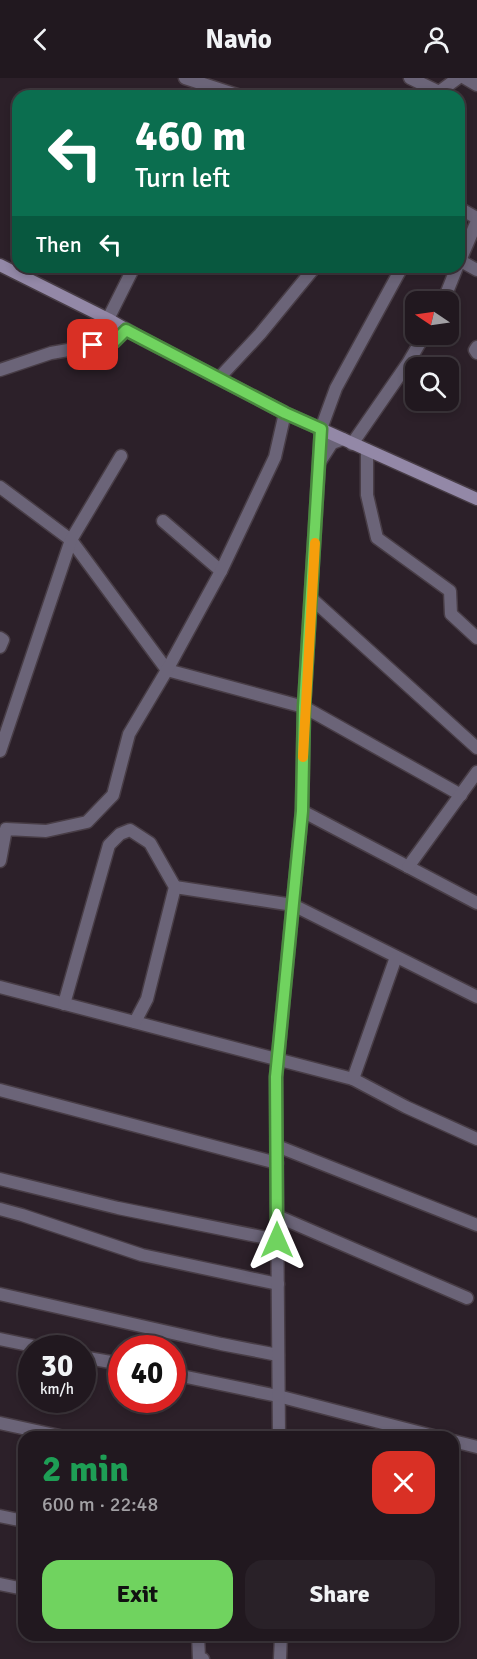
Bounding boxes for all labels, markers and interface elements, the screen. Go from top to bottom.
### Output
icon: back [24,23,57,56]
text: Navio [205,23,272,56]
icon: person [420,23,453,56]
text: 460 m [135,111,246,162]
icon: left [36,114,114,192]
text: Turn left [135,162,230,195]
icon: left [94,228,127,261]
text: Then [36,231,82,258]
north arrow [405,291,459,345]
map controls [405,291,459,411]
pin [67,319,118,370]
icon: arrive [76,328,109,361]
button: search [405,357,459,411]
position arrow [245,1208,309,1272]
speed limit sign: 40 [108,1335,186,1413]
text: 30 [41,1348,73,1385]
text: km/h [40,1380,74,1398]
text: 2 min [42,1447,129,1492]
button: close [372,1451,435,1514]
text: 600 m · 22:48 [42,1492,158,1517]
button: Exit [42,1560,233,1629]
button: Share [245,1560,435,1629]

